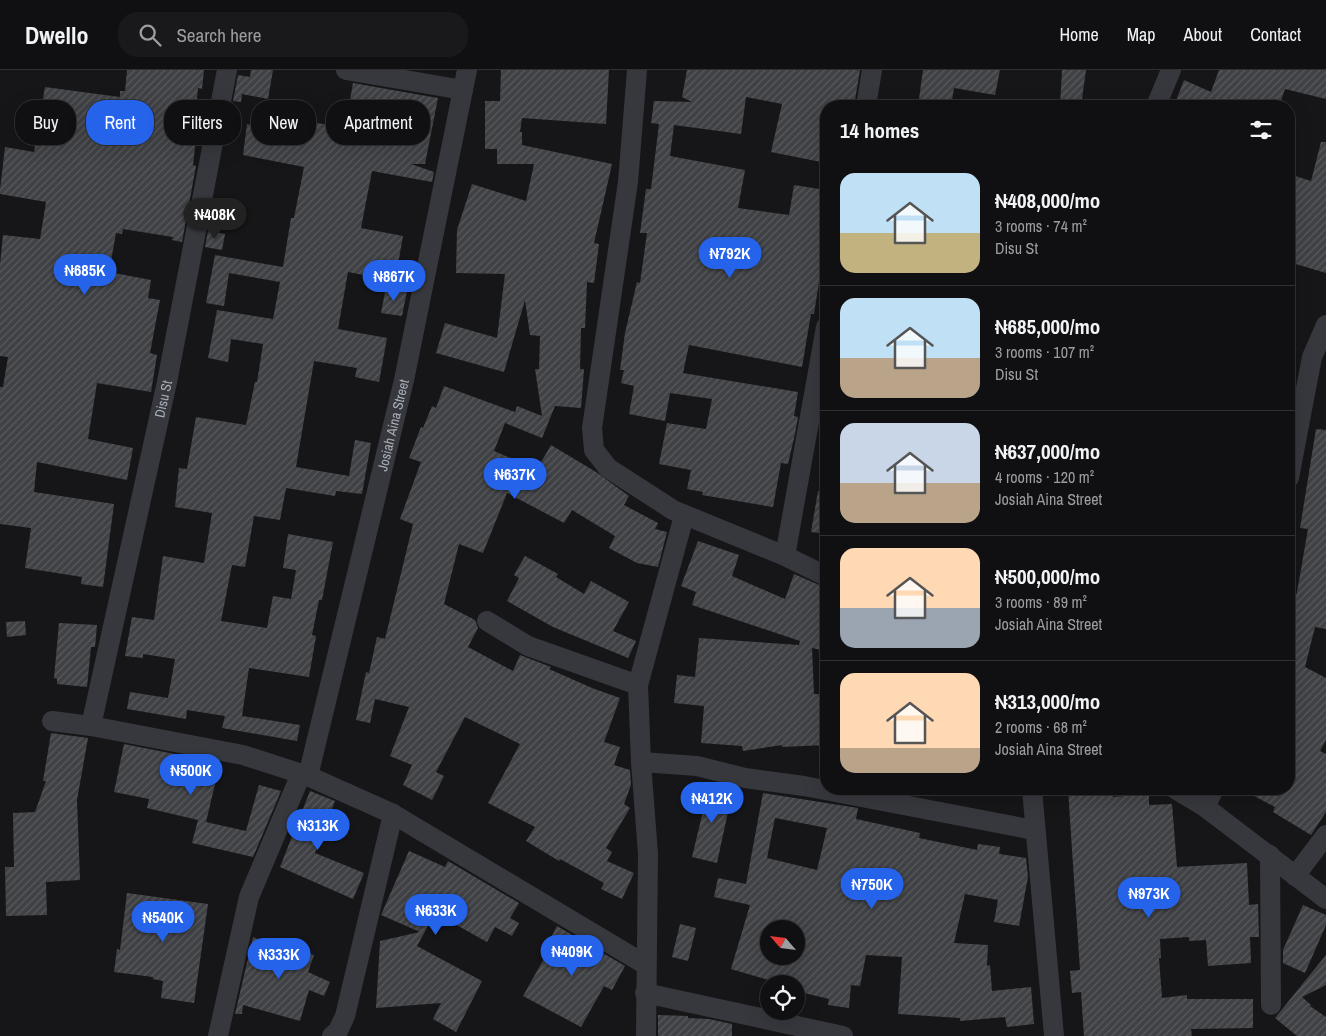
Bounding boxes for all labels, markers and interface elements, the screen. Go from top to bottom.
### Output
search box [118,12,468,57]
text: Dwello [25,19,88,51]
icon: search [136,21,164,49]
text: Search here [176,22,261,48]
text: Home [1059,22,1099,47]
text: Map [1127,22,1156,47]
text: About [1184,22,1222,47]
text: Contact [1250,22,1301,47]
chip: Buy [15,100,76,145]
chip: Rent [86,100,154,145]
chip: Filters [164,100,241,145]
chip: New [251,100,316,145]
chip: Apartment [326,100,430,145]
text: 14 homes [840,116,919,145]
icon: filters [1247,116,1275,144]
text: ₦408,000/mo [995,186,1100,215]
icon: home [880,193,940,253]
pin: ₦408K [180,198,250,240]
text: ₦408K [195,203,235,225]
text: 3 rooms · 74 m² [995,215,1087,237]
pin: ₦792K [695,236,765,279]
text: Disu St [995,237,1038,259]
text: ₦792K [710,242,750,264]
pin: ₦685K [50,254,120,296]
text: ₦685K [65,259,105,281]
pin: ₦867K [359,260,429,302]
text: ₦867K [374,265,414,287]
text: ₦685,000/mo [995,312,1100,341]
icon: home [880,318,940,378]
text: 3 rooms · 107 m² [995,341,1094,363]
text: Disu St [995,363,1038,385]
street label: Josiah Aina Street [373,377,413,473]
street label: Disu St [150,379,176,419]
text: ₦637,000/mo [995,437,1100,466]
icon: home [880,443,940,503]
pin: ₦637K [480,458,550,500]
text: ₦637K [495,463,535,485]
text: 4 rooms · 120 m² [995,466,1094,488]
text: Josiah Aina Street [995,488,1102,510]
text: ₦500,000/mo [995,562,1100,591]
icon: home [880,568,940,628]
text: 3 rooms · 89 m² [995,591,1087,613]
text: Josiah Aina Street [995,613,1102,635]
text: ₦313,000/mo [995,687,1100,716]
icon: home [880,693,940,753]
text: 2 rooms · 68 m² [995,716,1087,738]
text: Josiah Aina Street [995,738,1102,760]
pin: ₦500K [156,754,226,796]
text: ₦500K [171,759,211,781]
pin: ₦412K [677,782,747,824]
text: ₦412K [692,787,732,809]
pin: ₦313K [283,808,353,851]
text: ₦313K [298,814,338,836]
pin: ₦750K [837,868,907,910]
text: ₦750K [852,873,892,895]
pin: ₦973K [1114,876,1184,919]
text: ₦973K [1129,882,1169,904]
pin: ₦633K [401,894,471,936]
text: ₦633K [416,899,456,921]
pin: ₦540K [128,900,198,943]
text: ₦540K [143,906,183,928]
north arrow [760,920,805,965]
map controls [760,920,805,1020]
pin: ₦409K [537,934,607,977]
pin: ₦333K [244,938,314,980]
text: ₦409K [552,940,592,962]
text: ₦333K [259,943,299,965]
button: locate [760,975,805,1020]

